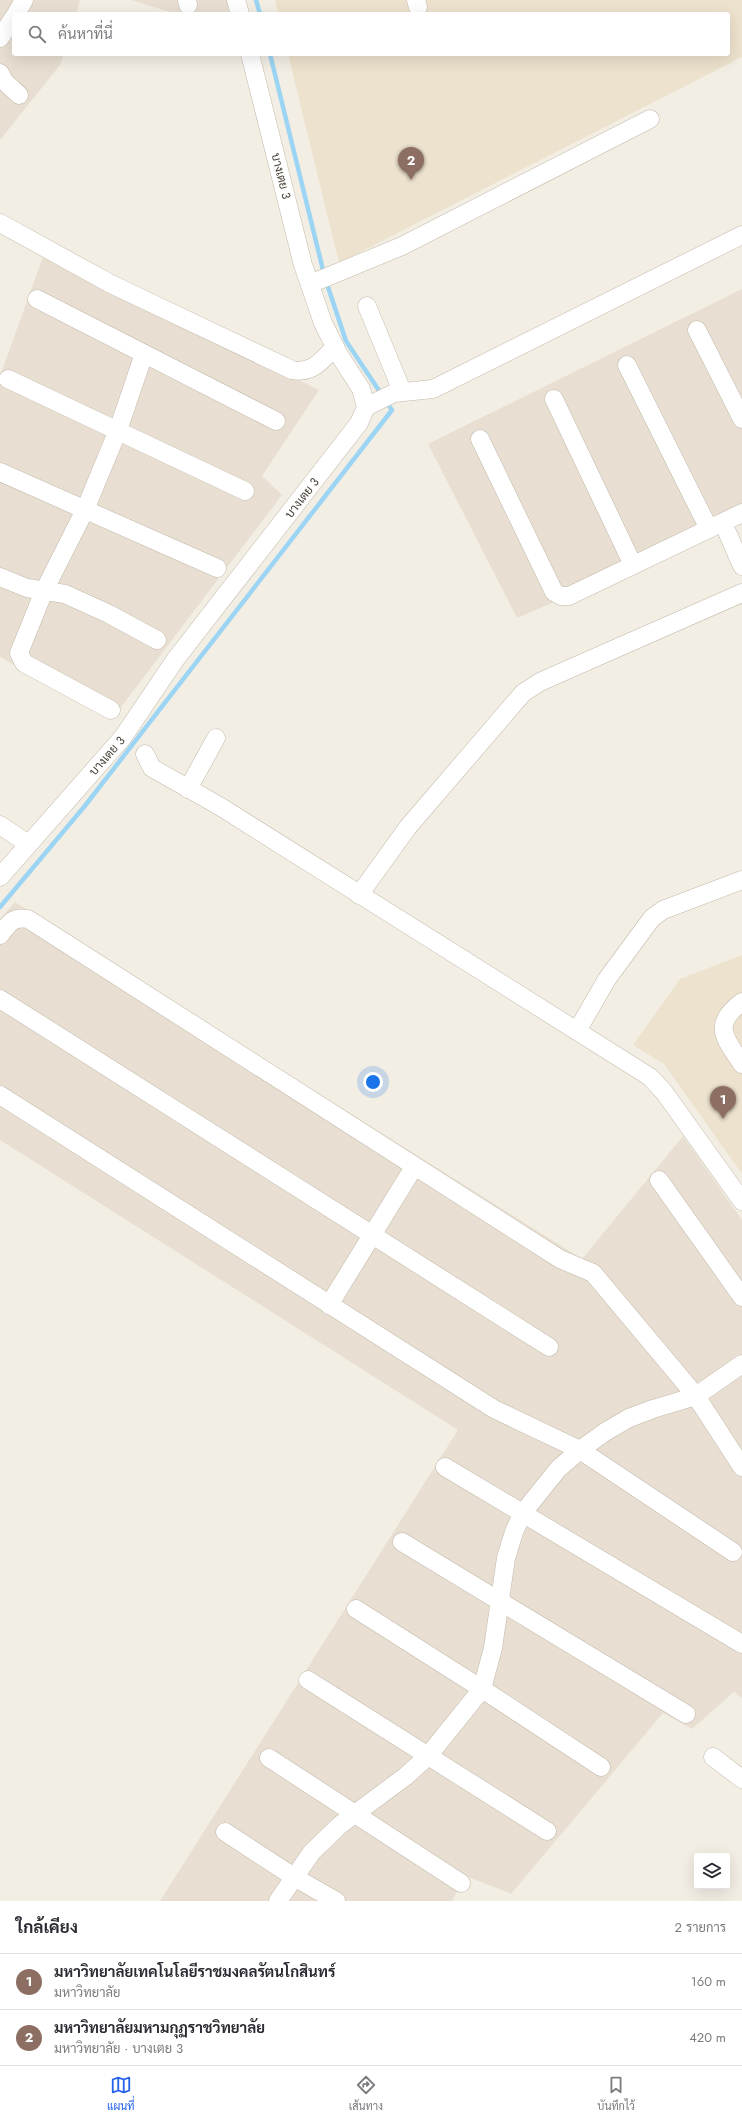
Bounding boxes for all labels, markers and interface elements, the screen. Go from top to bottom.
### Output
search box [12,12,730,56]
icon: search [26,23,48,45]
text: ค้นหาที่นี่ [58,23,113,45]
pin: 2 [398,147,424,180]
street label: บางเตย 3 [267,151,296,201]
street label: บางเตย 3 [280,474,324,522]
street label: บางเตย 3 [85,732,130,780]
your location [363,1072,383,1092]
pin: 1 [710,1086,736,1119]
map controls [694,1853,730,1889]
button: layers [694,1853,730,1889]
text: ใกล้เคียง [16,1915,78,1939]
text: 2 รายการ [675,1918,726,1937]
text: มหาวิทยาลัยเทคโนโลยีราชมงคลรัตนโกสินทร์ [54,1961,336,1983]
text: 1 [26,1972,32,1991]
text: 160 m [691,1972,726,1991]
text: มหาวิทยาลัย [54,1983,120,2002]
text: มหาวิทยาลัยมหามกุฏราชวิทยาลัย [54,2017,265,2039]
text: 2 [25,2028,33,2047]
text: 420 m [689,2028,726,2047]
text: มหาวิทยาลัย · บางเตย 3 [54,2039,183,2058]
tab: แผนที่ [107,2074,135,2114]
tab: เส้นทาง [349,2074,383,2114]
tab: บันทึกไว้ [597,2074,635,2114]

